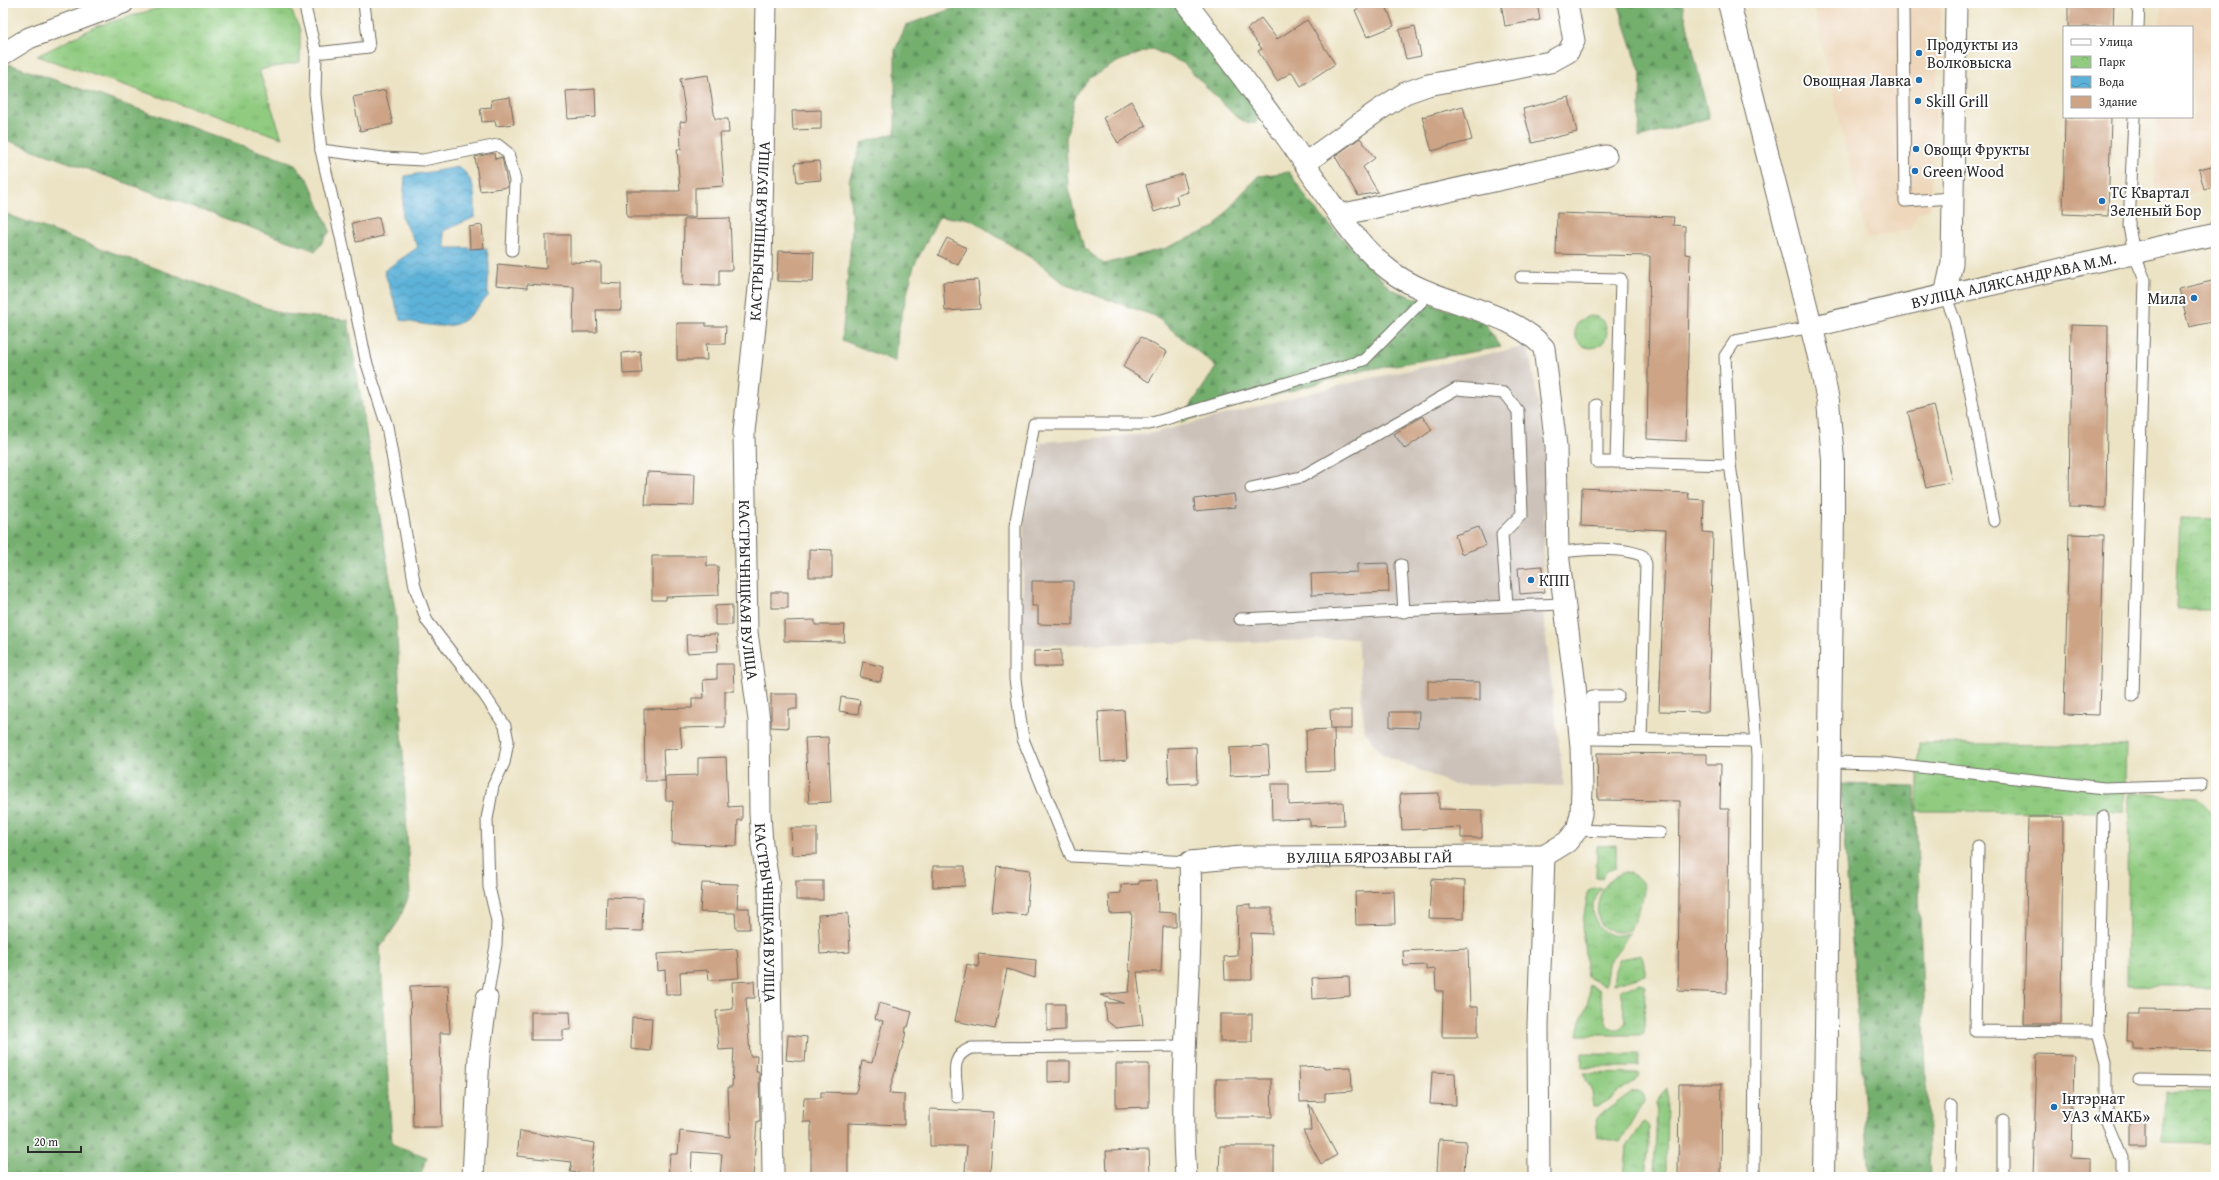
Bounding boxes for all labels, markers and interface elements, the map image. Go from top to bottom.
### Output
legend [2063,26,2193,118]
place label: Продукты из Волковыска [1927,32,2018,74]
text: Улица [2099,33,2133,50]
marker: Продукты из Волковыска [1914,48,1924,58]
text: Парк [2099,53,2126,70]
place label: Овощная Лавка [1803,68,1911,92]
text: Вода [2099,73,2124,90]
marker: Овощная Лавка [1914,75,1924,85]
place label: Skill Grill [1926,89,1989,113]
text: Здание [2099,93,2138,110]
marker: Skill Grill [1913,96,1923,106]
place label: Овощи Фрукты [1924,137,2030,161]
street label: КАСТРЫЧНІЦКАЯ ВУЛІЦА [742,140,776,322]
marker: Овощи Фрукты [1911,144,1921,154]
place label: Green Wood [1923,159,2005,183]
marker: Green Wood [1910,166,1920,176]
place label: ТС Квартал Зеленый Бор [2110,180,2202,222]
marker: ТС Квартал Зеленый Бор [2097,196,2107,206]
street label: ВУЛІЦА АЛЯКСАНДРАВА М.М. [1909,245,2118,314]
place label: Мила [2148,286,2186,310]
marker: Мила [2189,293,2199,303]
street label: КАСТРЫЧНІЦКАЯ ВУЛІЦА [733,500,765,682]
place label: КПП [1539,568,1569,592]
marker: КПП [1526,575,1536,585]
street label: КАСТРЫЧНІЦКАЯ ВУЛІЦА [749,822,783,1003]
street label: ВУЛІЦА БЯРОЗАВЫ ГАЙ [1287,844,1453,869]
place label: Інтэрнат УАЗ «МАКБ» [2062,1086,2150,1128]
marker: Інтэрнат УАЗ «МАКБ» [2049,1102,2059,1112]
scale bar [28,1128,81,1154]
text: 20 m [34,1133,58,1150]

